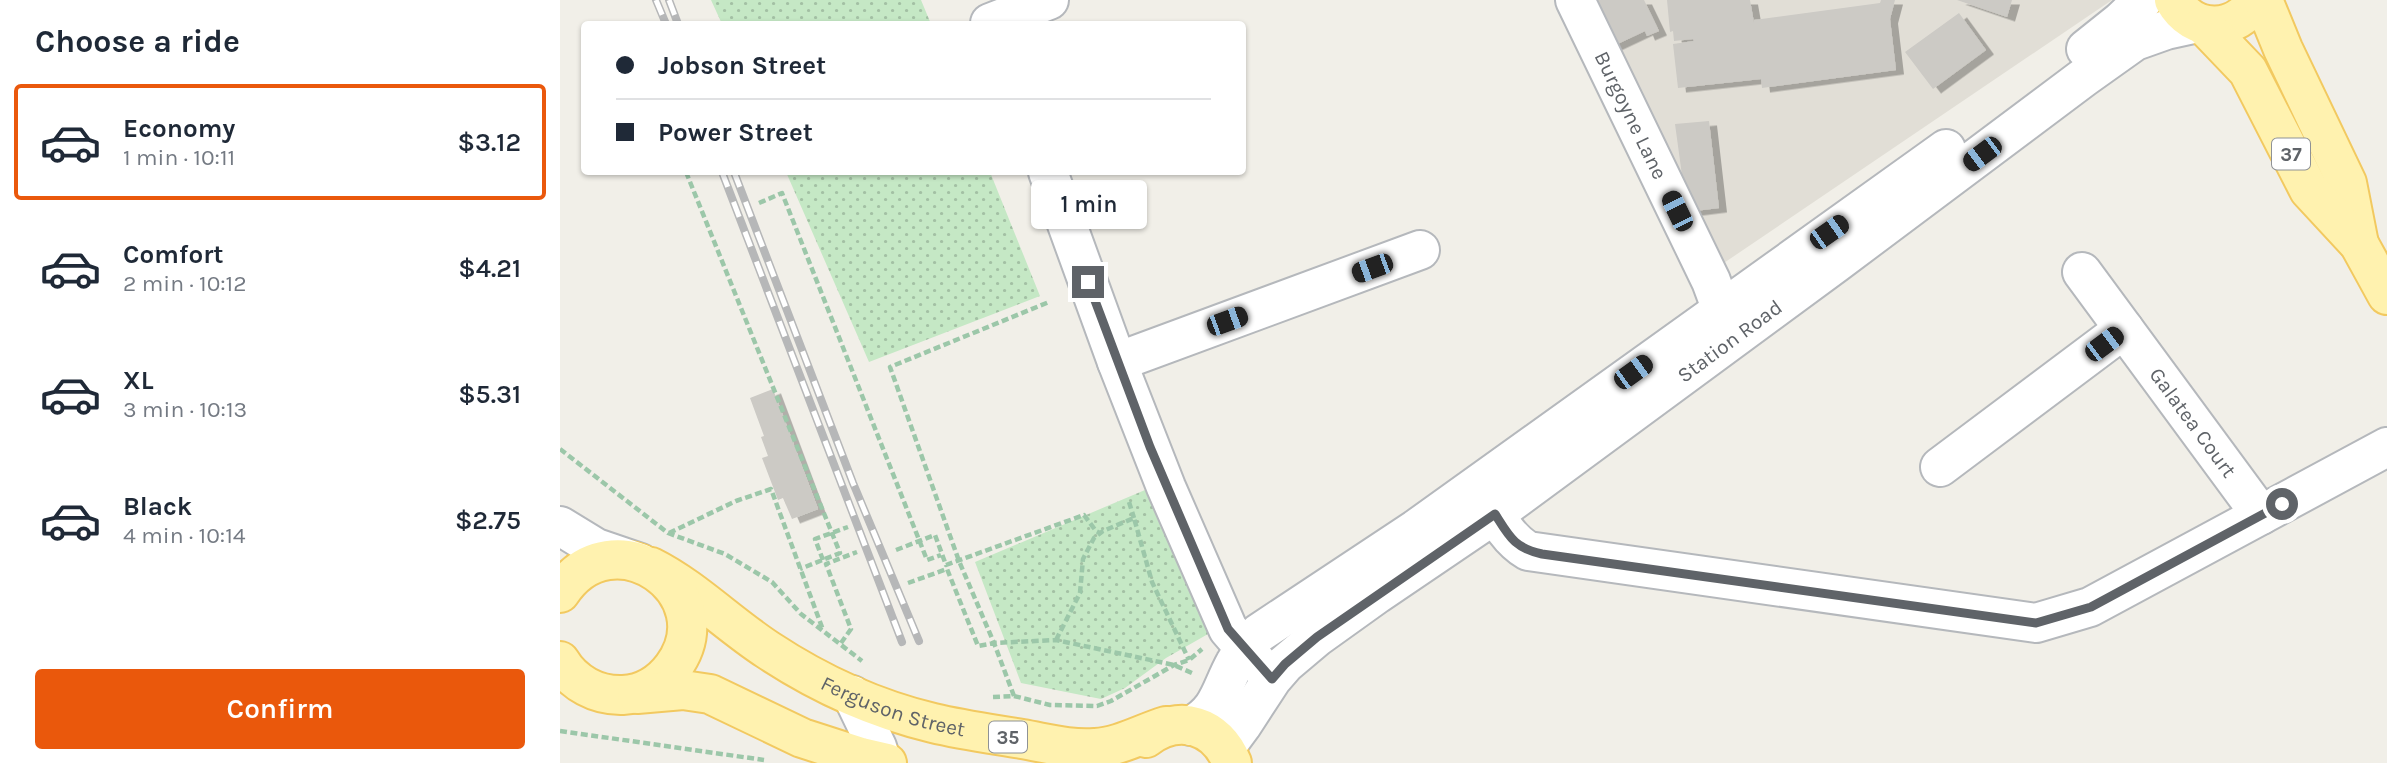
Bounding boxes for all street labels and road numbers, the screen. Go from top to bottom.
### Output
street label: Burgoyne Lane [1590,47,1672,183]
road number: 37 [2272,138,2310,170]
street label: Station Road [1673,295,1787,388]
street label: Galatea Court [2145,363,2241,482]
street label: Ferguson Street [817,671,967,741]
road number: 35 [989,722,1027,752]

